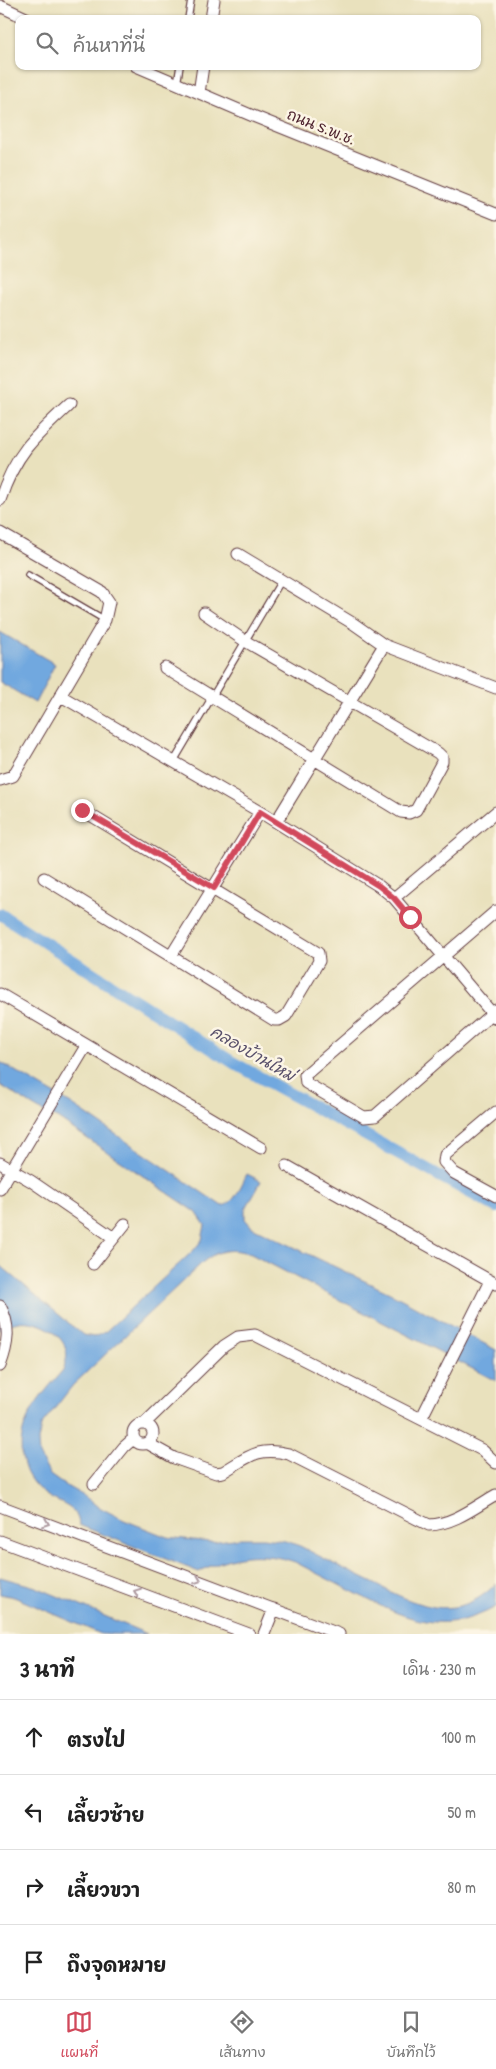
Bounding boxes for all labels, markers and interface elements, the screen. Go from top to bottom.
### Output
search box [15,15,481,70]
icon: search [33,29,61,57]
text: ค้นหาที่นี่ [73,32,145,58]
street label: ถนน ร.พ.ช. [284,103,358,150]
route end [71,799,94,822]
route start [399,906,422,929]
water label: คลองบ้านใหม่ [207,1020,302,1088]
one-way arrow [41,1517,49,1527]
one-way arrow [193,1574,202,1585]
one-way arrow [134,1588,142,1598]
text: 3 นาที [20,1655,75,1684]
text: เดิน · 230 m [402,1658,476,1680]
icon: ahead [20,1723,48,1751]
text: 100 m [441,1726,476,1748]
text: ตรงไป [67,1727,125,1753]
icon: left [20,1798,48,1826]
text: 50 m [448,1801,476,1823]
text: เลี้ยวซ้าย [67,1802,144,1828]
icon: right [20,1873,48,1901]
text: 80 m [447,1876,476,1898]
text: เลี้ยวขวา [67,1877,140,1903]
icon: arrive [20,1948,48,1976]
text: ถึงจุดหมาย [67,1952,166,1978]
tab: แผนที่ [60,2008,98,2062]
tab: เส้นทาง [219,2008,265,2062]
tab: บันทึกไว้ [386,2008,436,2062]

